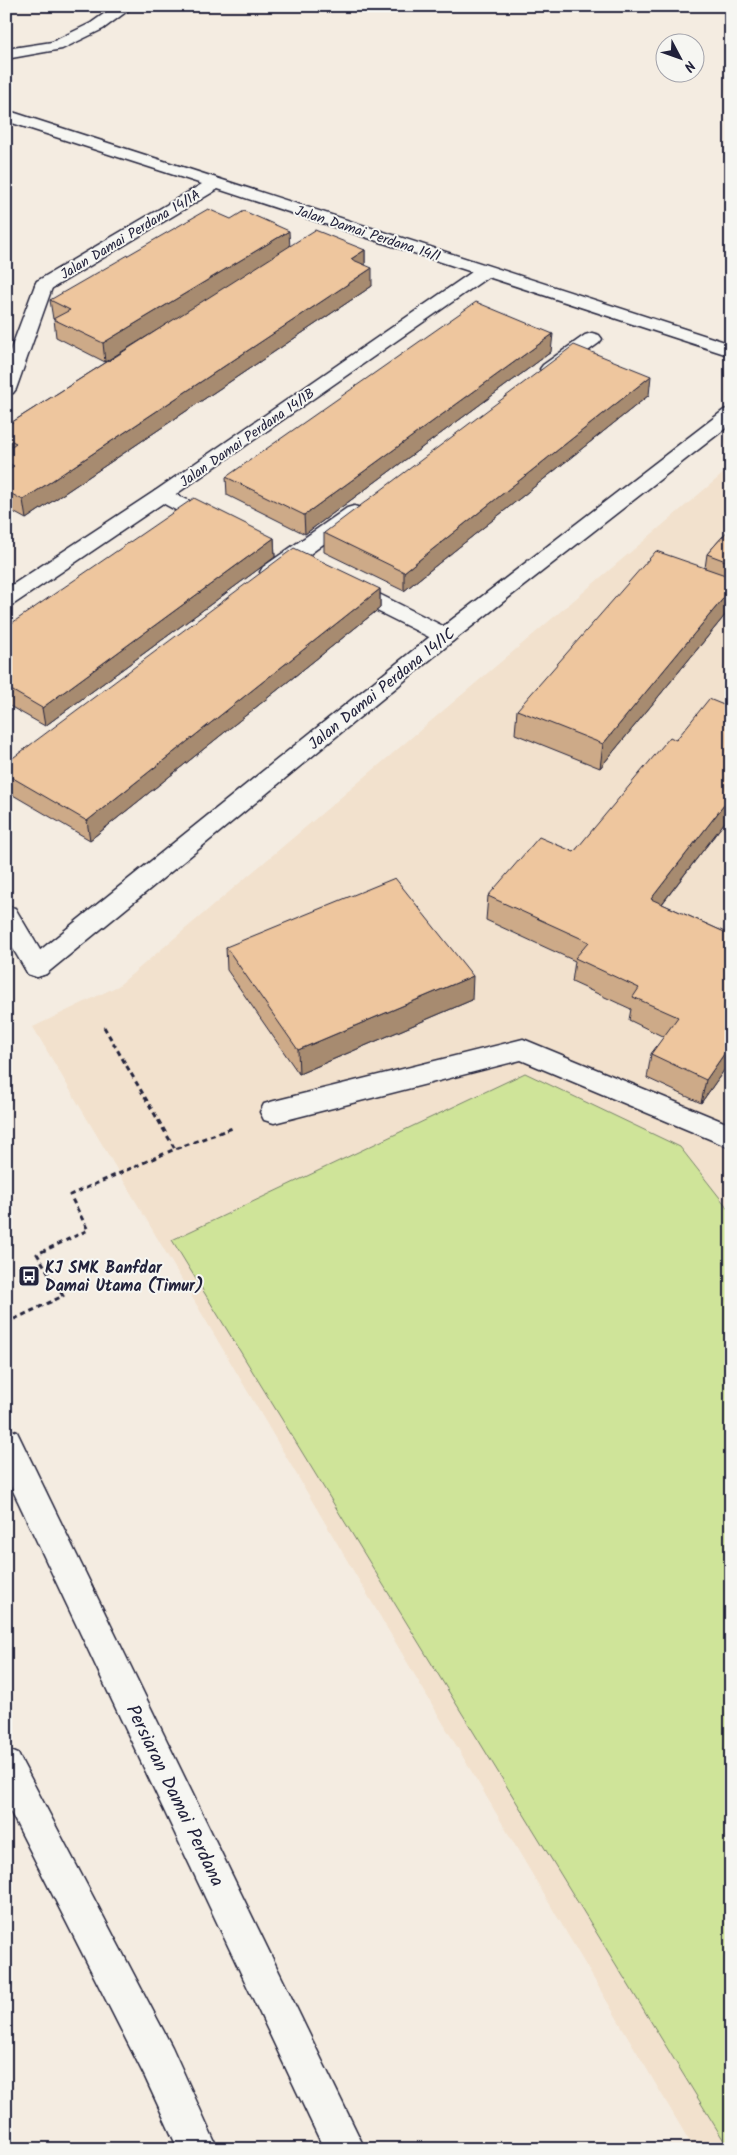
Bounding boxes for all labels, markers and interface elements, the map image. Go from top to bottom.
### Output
north arrow [654,32,704,82]
text: N [678,55,700,77]
street label: Jalan Damai Perdana 14/1A [56,184,205,286]
street label: Jalan Damai Perdana 14/1 [292,200,443,268]
street label: Jalan Damai Perdana 14/1B [176,383,320,493]
street label: Jalan Damai Perdana 14/1C [303,622,461,756]
place label: KJ SMK Banfdar Damai Utama (Timur) [45,1256,203,1299]
bus stop icon: KJ SMK Banfdar Damai Utama (Timur) [17,1264,41,1288]
street label: Persiaran Damai Perdana [117,1700,231,1892]

